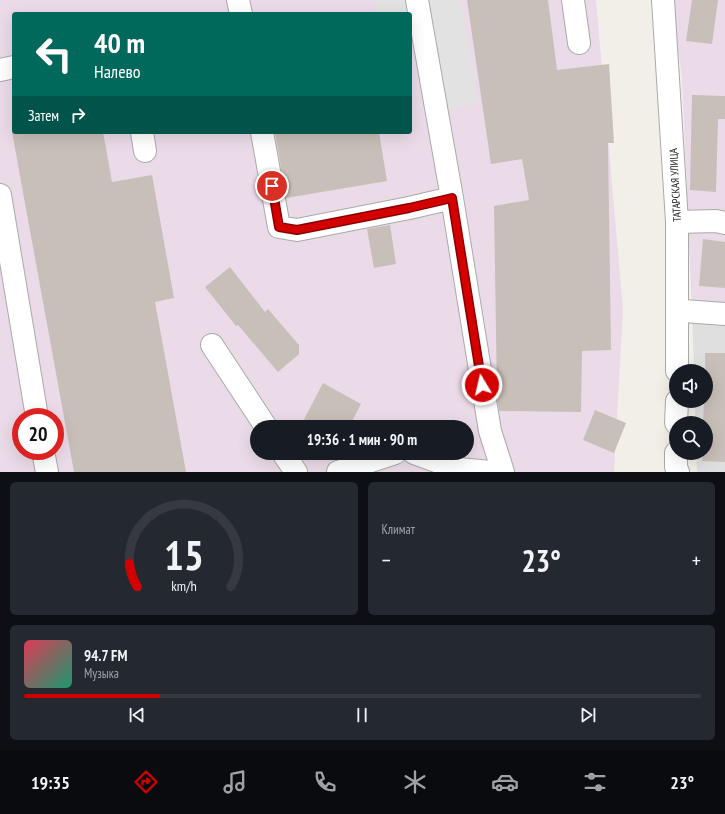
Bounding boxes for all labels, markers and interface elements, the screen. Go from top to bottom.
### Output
text: 40 m [94,24,145,61]
icon: left [28,28,80,80]
text: Налево [94,60,141,83]
icon: right [67,104,89,126]
text: Затем [28,106,59,125]
street label: ТАТАРСКАЯ УЛИЦА [666,147,684,222]
pin [255,169,289,203]
icon: arrive [261,175,283,197]
position arrow [461,364,503,406]
map controls [669,364,713,460]
button: sound [669,364,713,408]
speed limit sign: 20 [12,408,64,460]
button: search [669,416,713,460]
text: 19:36 · 1 мин · 90 m [307,430,417,449]
text: Климат [382,521,415,538]
text: 15 [164,527,204,580]
text: 23° [521,541,561,580]
text: − [382,546,391,574]
text: + [692,546,701,574]
text: km/h [171,575,196,594]
text: 94.7 FM [84,646,127,665]
text: Музыка [84,665,119,682]
icon: previous [126,704,148,726]
icon: pause [351,704,373,726]
icon: next [577,704,599,726]
icon: directions [132,768,160,796]
icon: music [221,768,249,796]
icon: phone [311,768,339,796]
icon: climate [401,768,429,796]
icon: car [491,768,519,796]
icon: filters [581,768,609,796]
text: 19:35 [31,771,70,794]
text: 23° [670,771,694,794]

